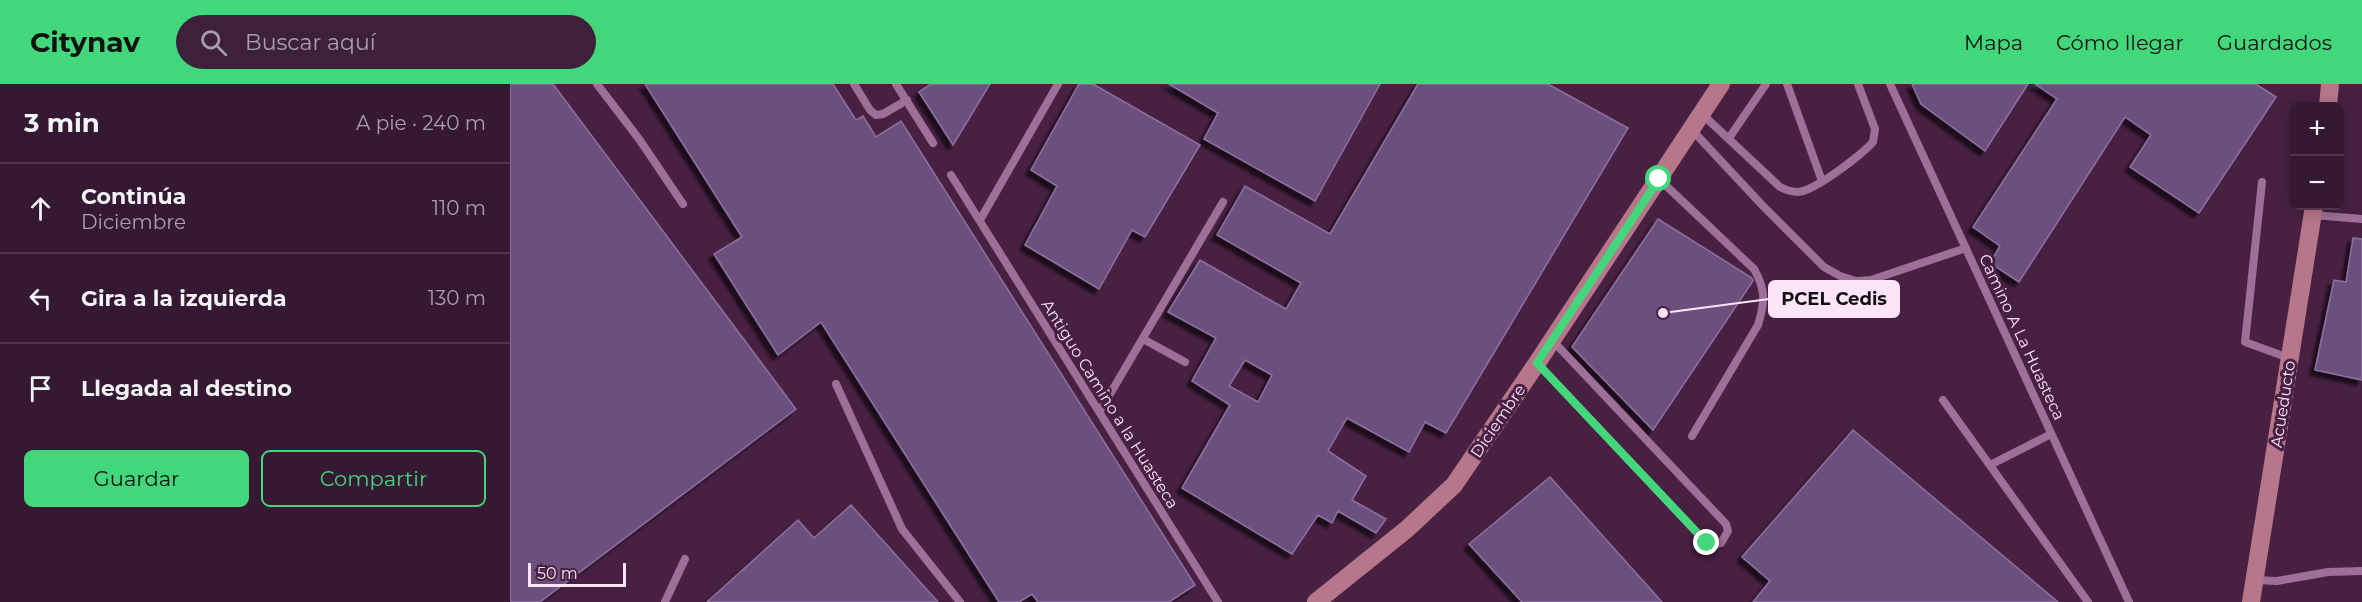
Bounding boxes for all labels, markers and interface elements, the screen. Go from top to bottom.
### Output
search box [176,15,596,69]
text: Citynav [30,25,140,59]
icon: search [197,26,230,59]
text: Buscar aquí [245,29,376,56]
text: Mapa [1964,30,2023,55]
text: Cómo llegar [2056,30,2184,55]
text: Guardados [2217,30,2332,55]
map controls [2290,102,2344,210]
button: + [2290,102,2344,156]
text: 3 min [24,107,100,139]
text: A pie · 240 m [356,111,486,135]
button: − [2290,156,2344,210]
route start [1645,165,1671,191]
text: Continúa [81,183,186,210]
icon: ahead [24,192,57,225]
text: 110 m [432,196,486,220]
text: Diciembre [81,210,186,234]
street label: Camino A La Huasteca [1975,251,2069,423]
callout: PCEL Cedis [1769,281,1899,317]
icon: left [24,282,57,315]
text: Gira a la izquierda [81,285,287,312]
text: 130 m [428,286,486,310]
text: PCEL Cedis [1781,288,1887,310]
street label: Antiguo Camino a la Huasteca [1038,296,1182,512]
street label: Acueducto [2267,359,2299,449]
icon: arrive [24,372,57,405]
text: Llegada al destino [81,375,292,402]
street label: Diciembre [1467,381,1529,461]
button: Guardar [24,450,249,507]
button: Compartir [261,450,486,507]
route end [1693,529,1719,555]
scale bar [528,560,626,588]
text: 50 m [537,564,578,583]

